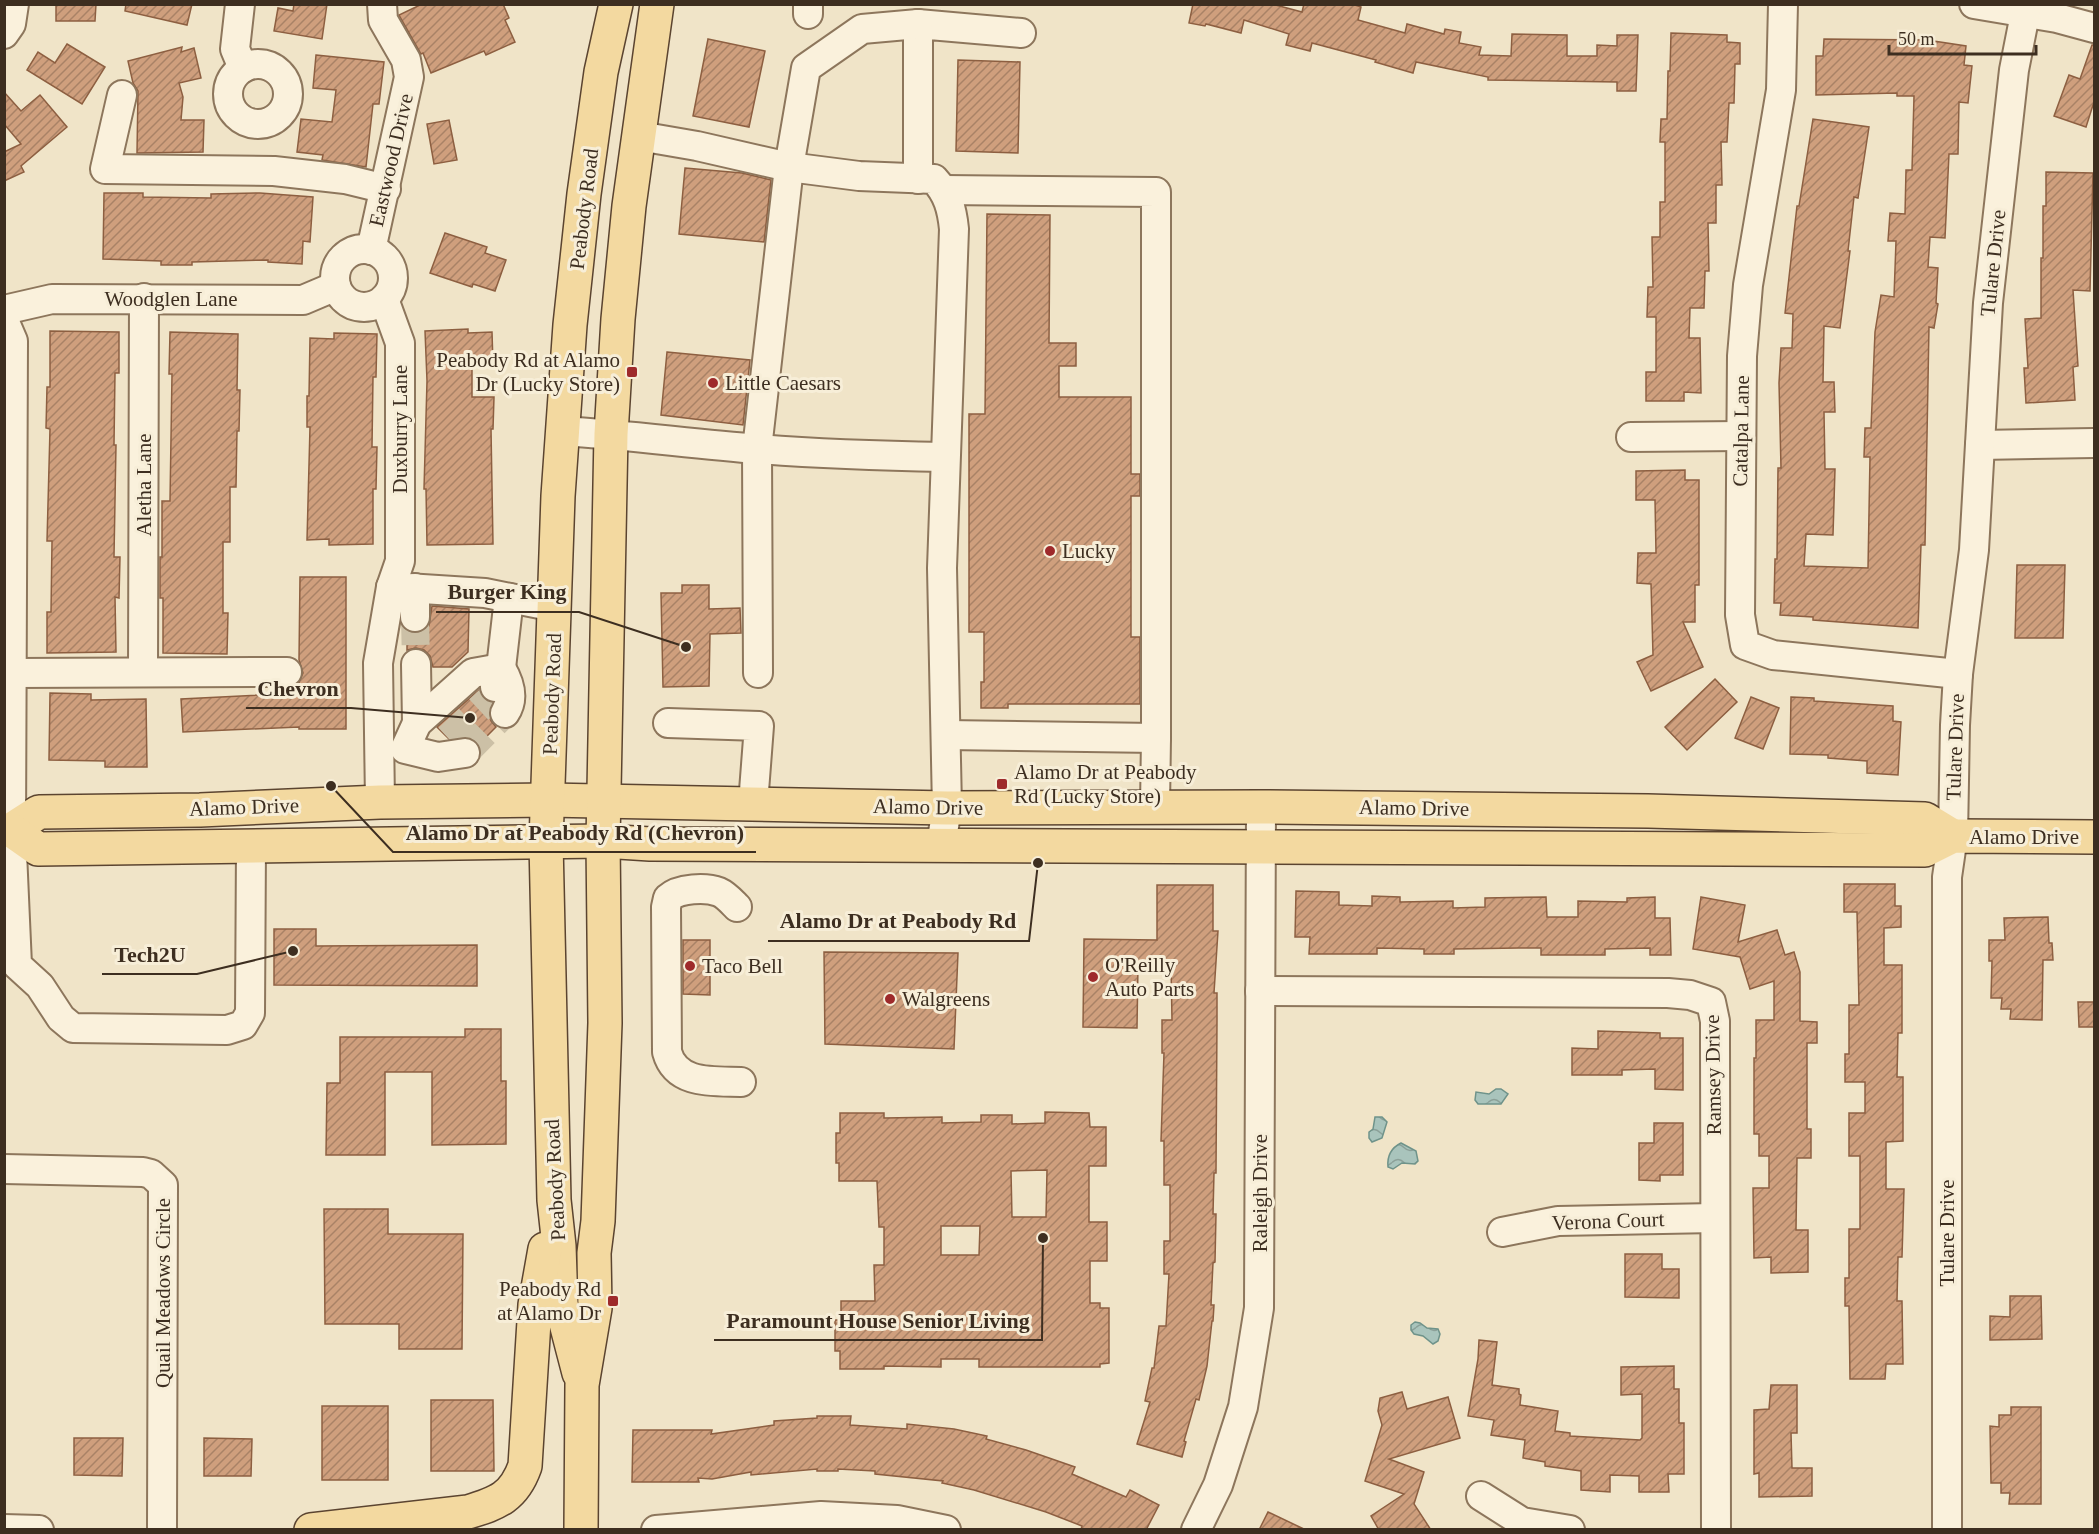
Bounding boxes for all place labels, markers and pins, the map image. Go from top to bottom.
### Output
place label: Peabody Rd at Alamo Dr (Lucky Store) [436,348,620,396]
marker: Peabody Rd at Alamo Dr (Lucky Store) [625,365,639,379]
place label: Little Caesars [725,371,841,395]
marker: Little Caesars [706,376,720,390]
place label: Lucky [1062,539,1116,563]
marker: Lucky [1043,544,1057,558]
callout: Burger King [436,572,579,612]
callout: Chevron [246,668,351,708]
place label: Alamo Dr at Peabody Rd (Lucky Store) [1014,760,1197,808]
marker: Alamo Dr at Peabody Rd (Lucky Store) [995,777,1009,791]
callout: Alamo Dr at Peabody Rd (Chevron) [393,812,756,852]
callout: Alamo Dr at Peabody Rd [768,901,1029,941]
callout: Tech2U [102,934,197,974]
place label: O'Reilly Auto Parts [1105,953,1194,1001]
place label: Taco Bell [702,954,783,978]
marker: Taco Bell [683,959,697,973]
marker: O'Reilly Auto Parts [1086,970,1100,984]
place label: Walgreens [902,987,990,1011]
marker: Walgreens [883,992,897,1006]
place label: Peabody Rd at Alamo Dr [497,1277,601,1325]
marker: Peabody Rd at Alamo Dr [606,1294,620,1308]
callout: Paramount House Senior Living [714,1300,1042,1340]

